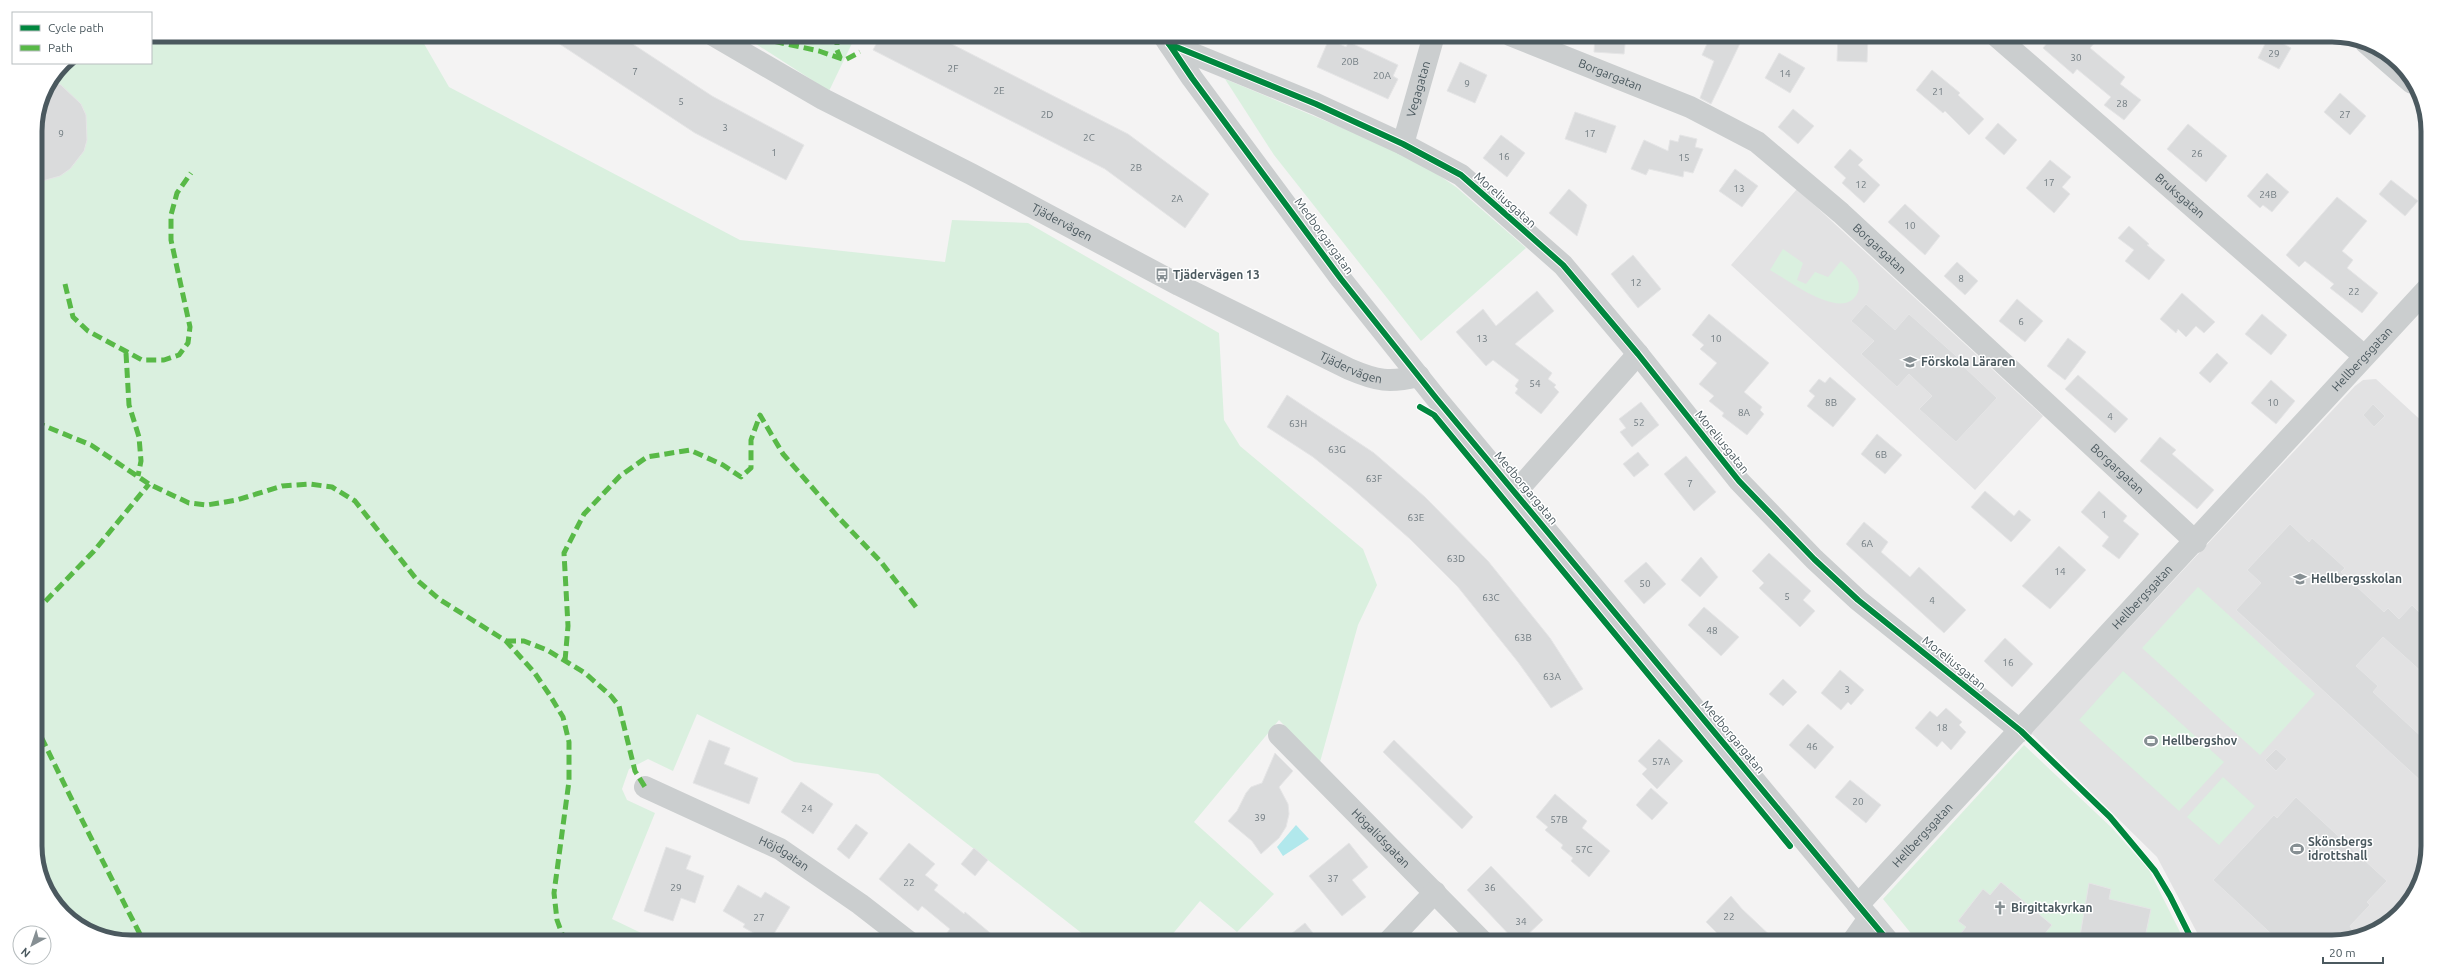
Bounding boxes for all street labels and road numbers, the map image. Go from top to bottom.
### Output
street label: Borgargatan [1577,56,1644,93]
street label: Vegagatan [1404,60,1432,119]
street label: Moreliusgatan [1472,169,1539,230]
street label: Bruksgatan [2153,170,2208,220]
street label: Medborgargatan [1292,195,1356,276]
street label: Tjädervägen [1029,201,1094,243]
street label: Borgargatan [1851,221,1909,276]
street label: Hellbergsgatan [2329,324,2395,394]
street label: Tjädervägen [1318,349,1383,385]
street label: Moreliusgatan [1693,407,1752,476]
street label: Borgargatan [2088,441,2147,496]
street label: Medborgargatan [1492,449,1561,527]
street label: Hellbergsgatan [2109,562,2175,632]
street label: Moreliusgatan [1920,633,1989,692]
street label: Medborgargatan [1699,698,1768,776]
street label: Hellbergsgatan [1889,800,1955,870]
street label: Högalidsgatan [1349,806,1413,870]
street label: Höjdgatan [757,833,812,873]

